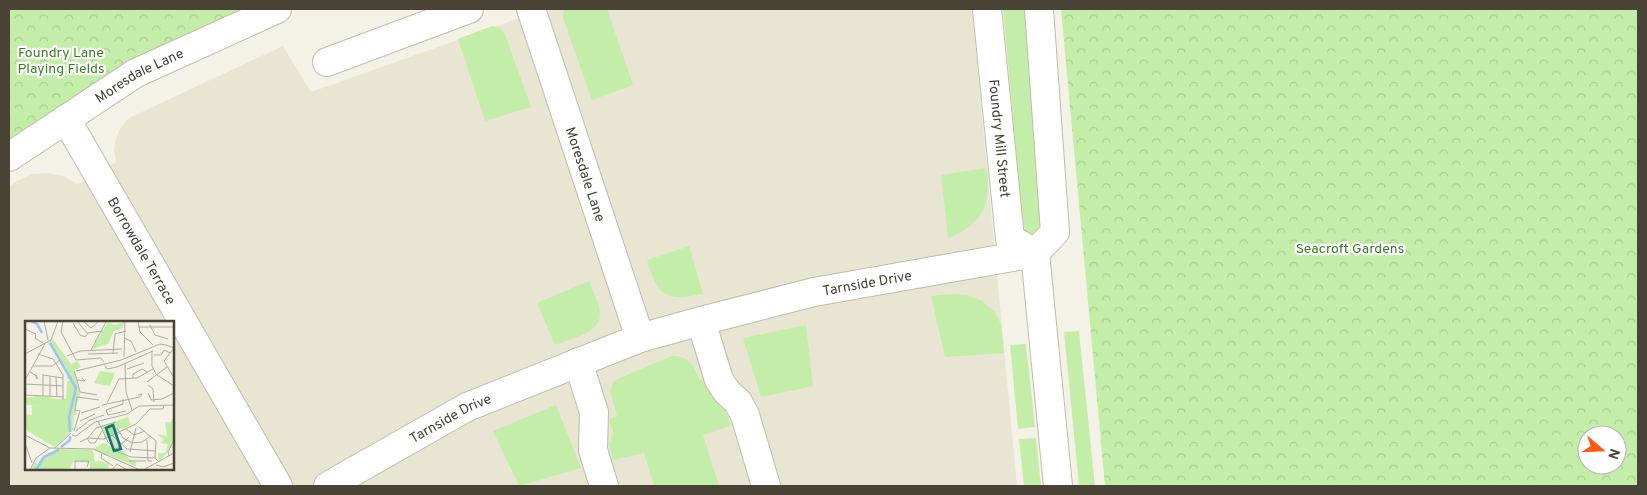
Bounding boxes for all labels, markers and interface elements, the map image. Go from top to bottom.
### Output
park label: Foundry Lane Playing Fields [17,45,105,78]
street label: Moresdale Lane [92,45,187,108]
street label: Foundry Mill Street [984,79,1013,198]
street label: Moresdale Lane [561,125,608,224]
street label: Borrowdale Terrace [103,194,179,308]
park label: Seacroft Gardens [1296,241,1404,258]
street label: Tarnside Drive [821,268,913,300]
inset map [25,321,174,470]
street label: Tarnside Drive [407,391,494,448]
north arrow [1577,425,1627,475]
text: N [1603,446,1623,461]

